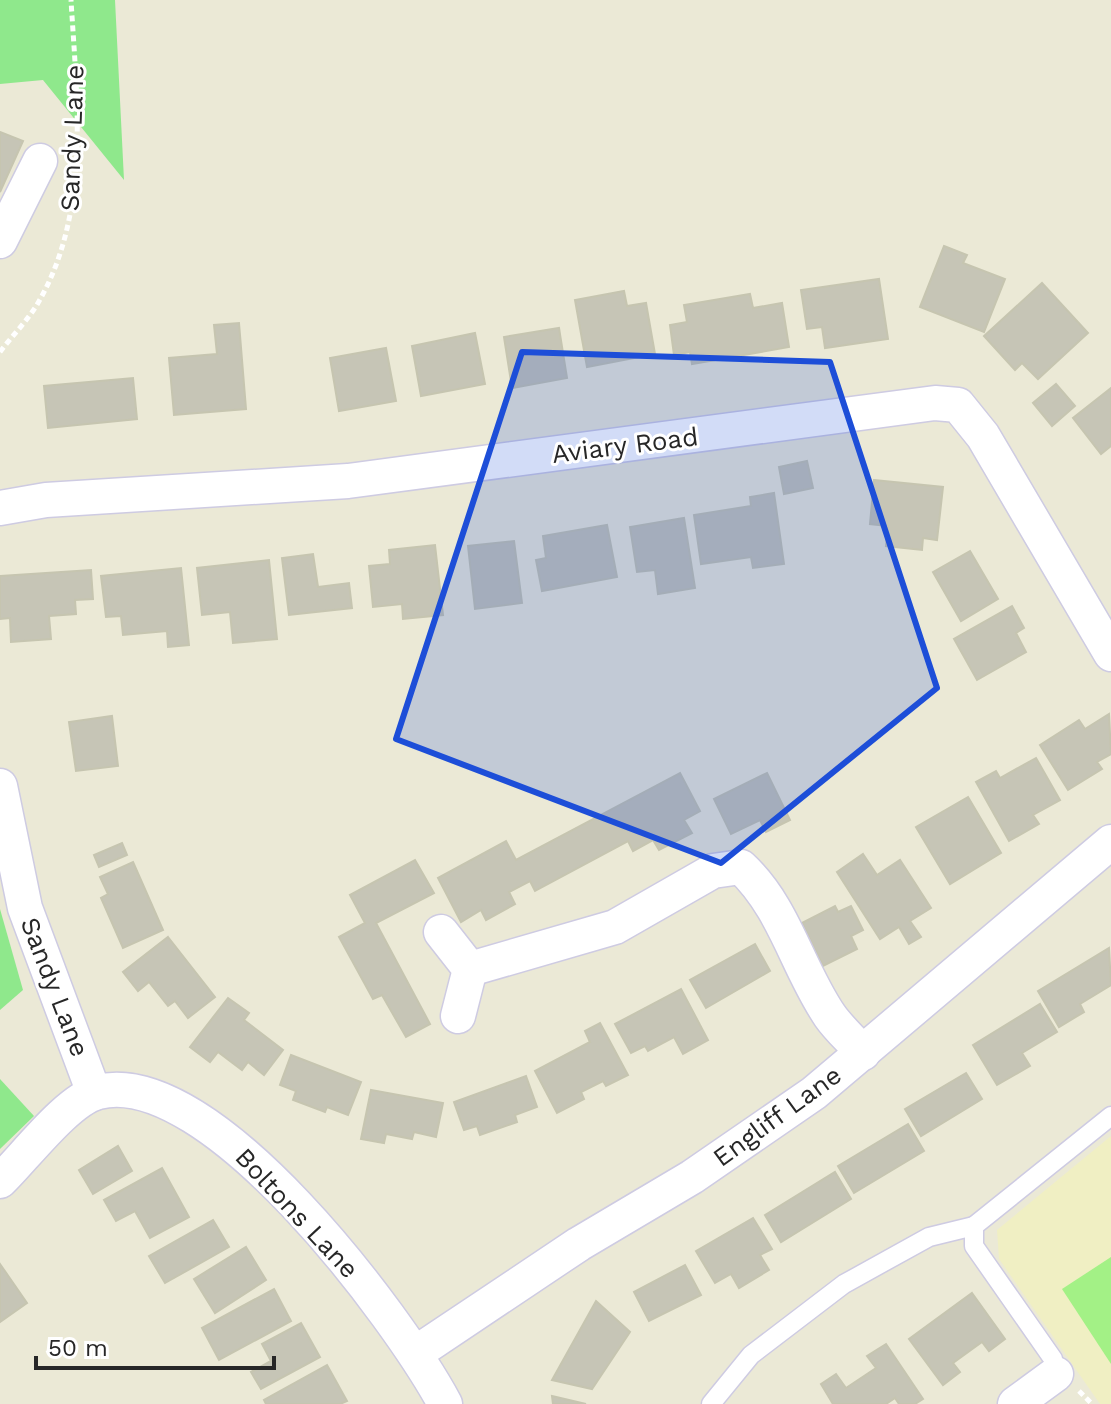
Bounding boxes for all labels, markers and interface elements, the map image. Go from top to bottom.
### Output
street label: Sandy Lane [54,64,90,212]
street label: Aviary Road [550,421,700,469]
street label: Sandy Lane [15,913,95,1061]
street label: Engliff Lane [707,1059,847,1173]
street label: Boltons Lane [229,1142,365,1284]
scale bar [36,1320,274,1370]
text: 50 m [48,1334,108,1362]

